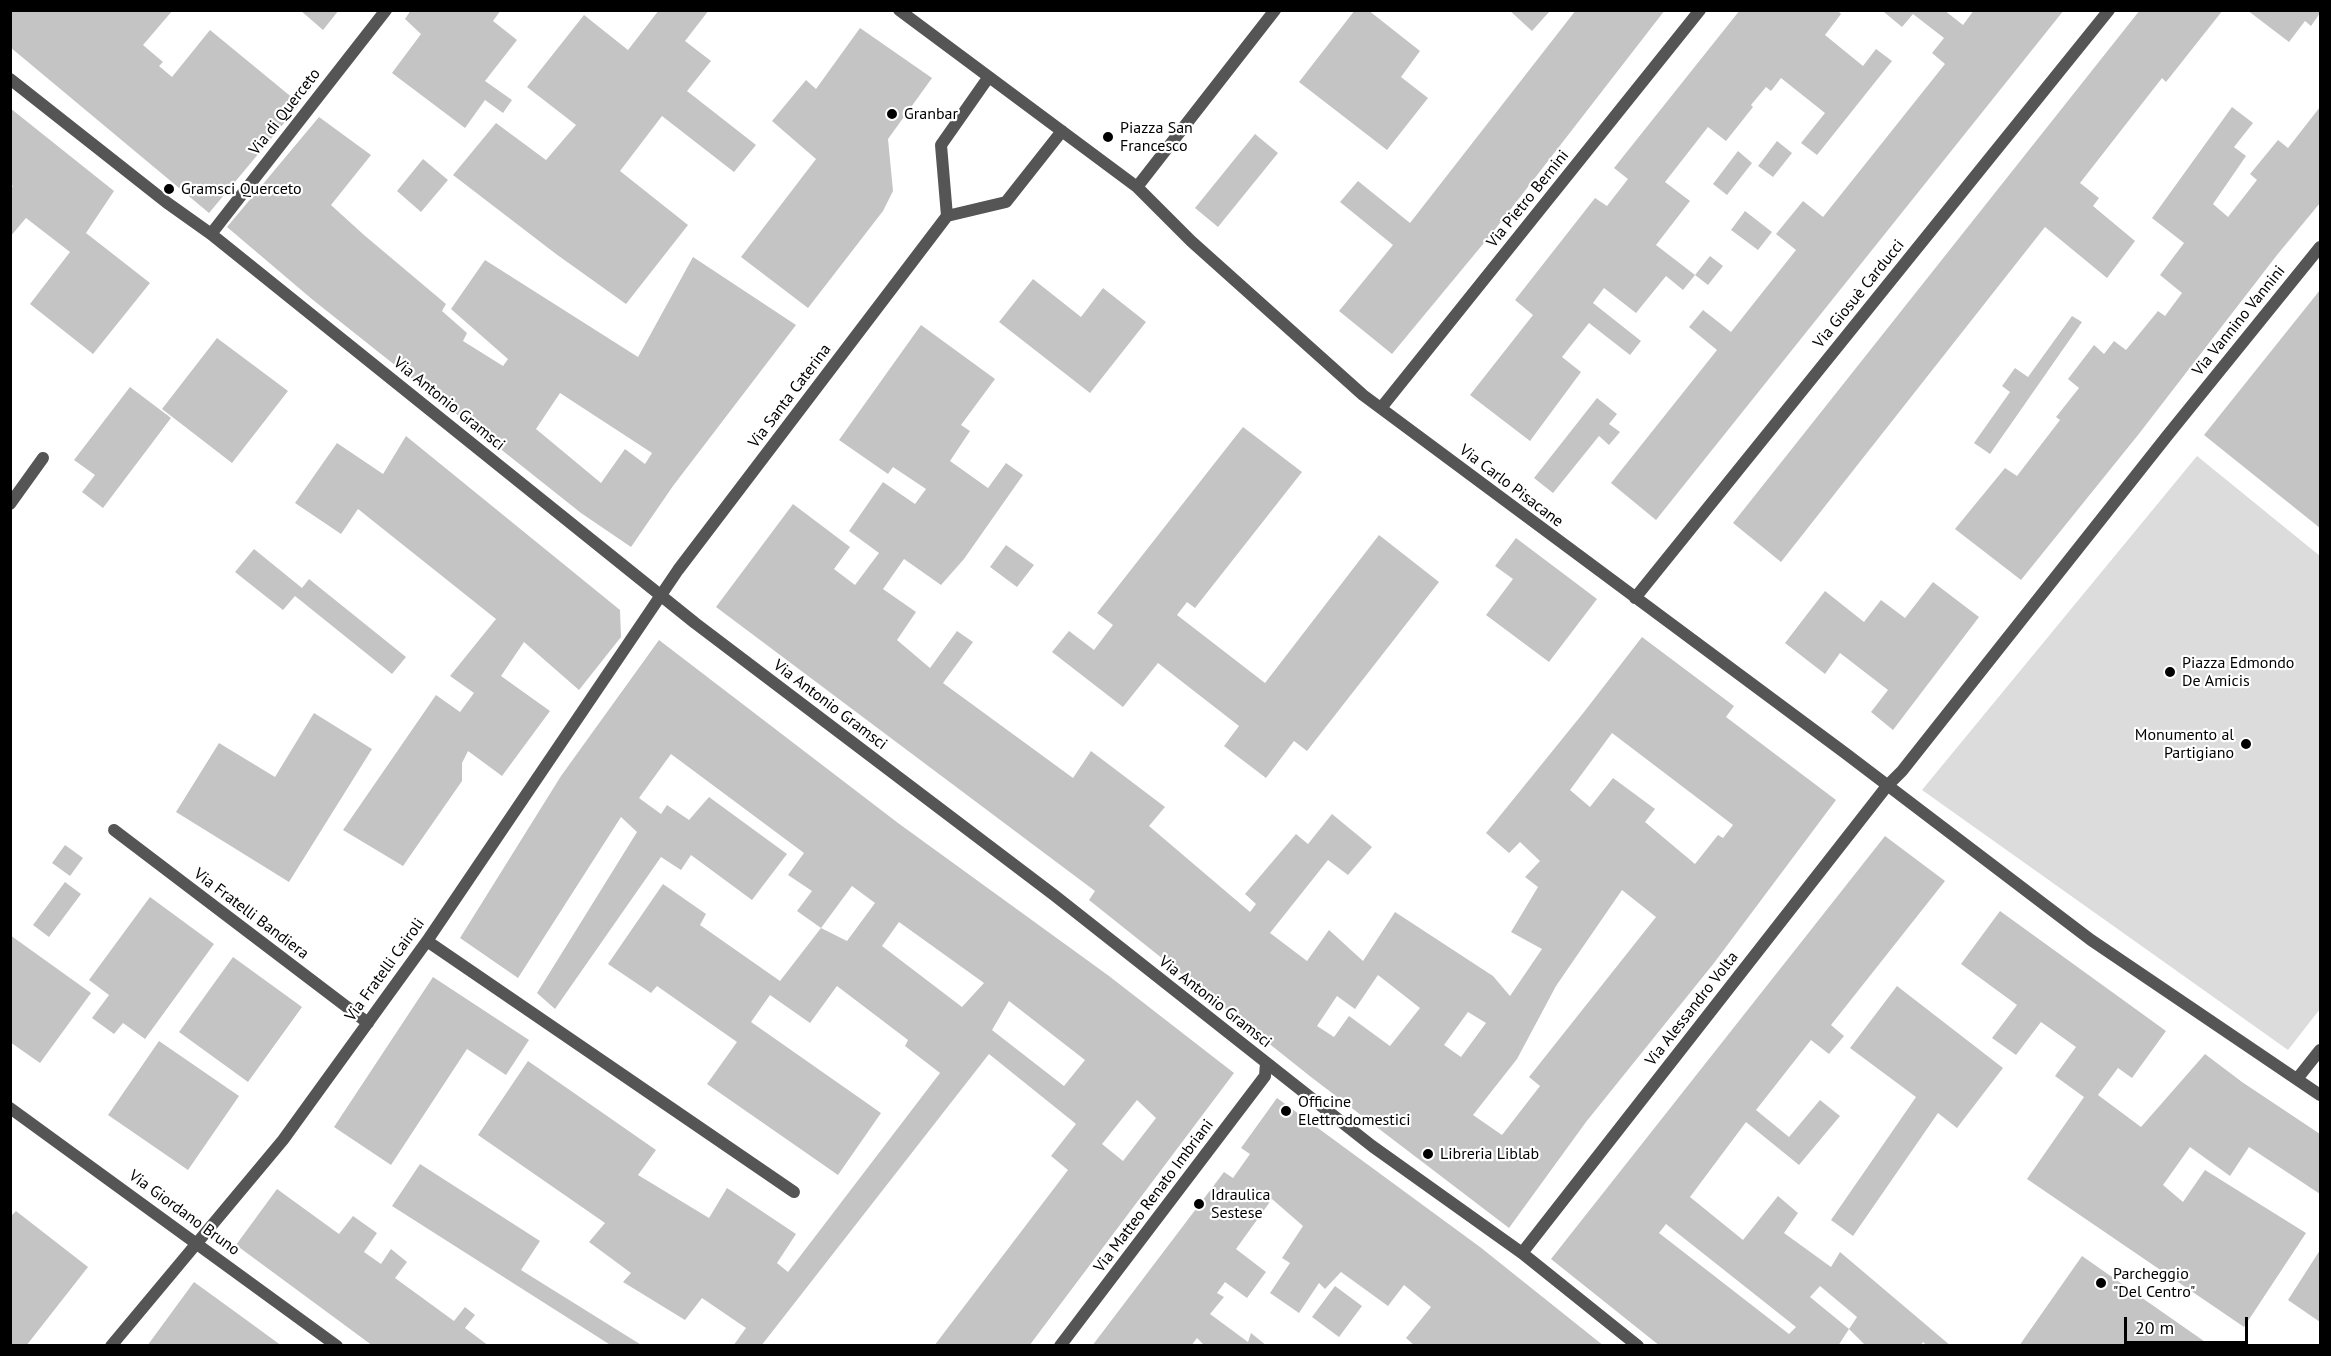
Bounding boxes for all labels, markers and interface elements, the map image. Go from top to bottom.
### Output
street label: Via di Querceto [245,65,325,159]
place label: Granbar [904,104,958,124]
marker: Granbar [885,107,899,121]
place label: Piazza San Francesco [1120,118,1193,156]
marker: Piazza San Francesco [1101,130,1115,144]
street label: Via Pietro Bernini [1483,146,1573,252]
place label: Gramsci Querceto [181,179,302,199]
marker: Gramsci Querceto [162,182,176,196]
street label: Via Giosuè Carducci [1809,236,1909,352]
street label: Via Vannino Vannini [2189,262,2289,380]
street label: Via Santa Caterina [745,340,835,452]
street label: Via Antonio Gramsci [389,353,509,455]
street label: Via Carlo Pisacane [1455,441,1567,531]
place label: Piazza Edmondo De Amicis [2182,653,2294,691]
street label: Via Antonio Gramsci [769,656,891,754]
marker: Piazza Edmondo De Amicis [2163,665,2177,679]
place label: Monumento al Partigiano [2135,725,2234,763]
marker: Monumento al Partigiano [2239,737,2253,751]
street label: Via Fratelli Bandiera [190,865,312,963]
street label: Via Fratelli Cairoli [341,915,429,1025]
street label: Via Alessandro Volta [1641,948,1743,1070]
street label: Via Antonio Gramsci [1155,952,1275,1052]
place label: Officine Elettrodomestici [1298,1092,1410,1130]
marker: Officine Elettrodomestici [1279,1104,1293,1118]
street label: Via Matteo Renato Imbriani [1090,1116,1218,1276]
place label: Libreria Liblab [1440,1144,1539,1164]
marker: Libreria Liblab [1421,1147,1435,1161]
street label: Via Giordano Bruno [125,1166,243,1260]
place label: Idraulica Sestese [1211,1185,1270,1223]
marker: Idraulica Sestese [1192,1197,1206,1211]
place label: Parcheggio "Del Centro" [2113,1264,2195,1302]
marker: Parcheggio "Del Centro" [2094,1276,2108,1290]
scale bar [2127,1305,2252,1343]
text: 20 m [2135,1316,2174,1339]

